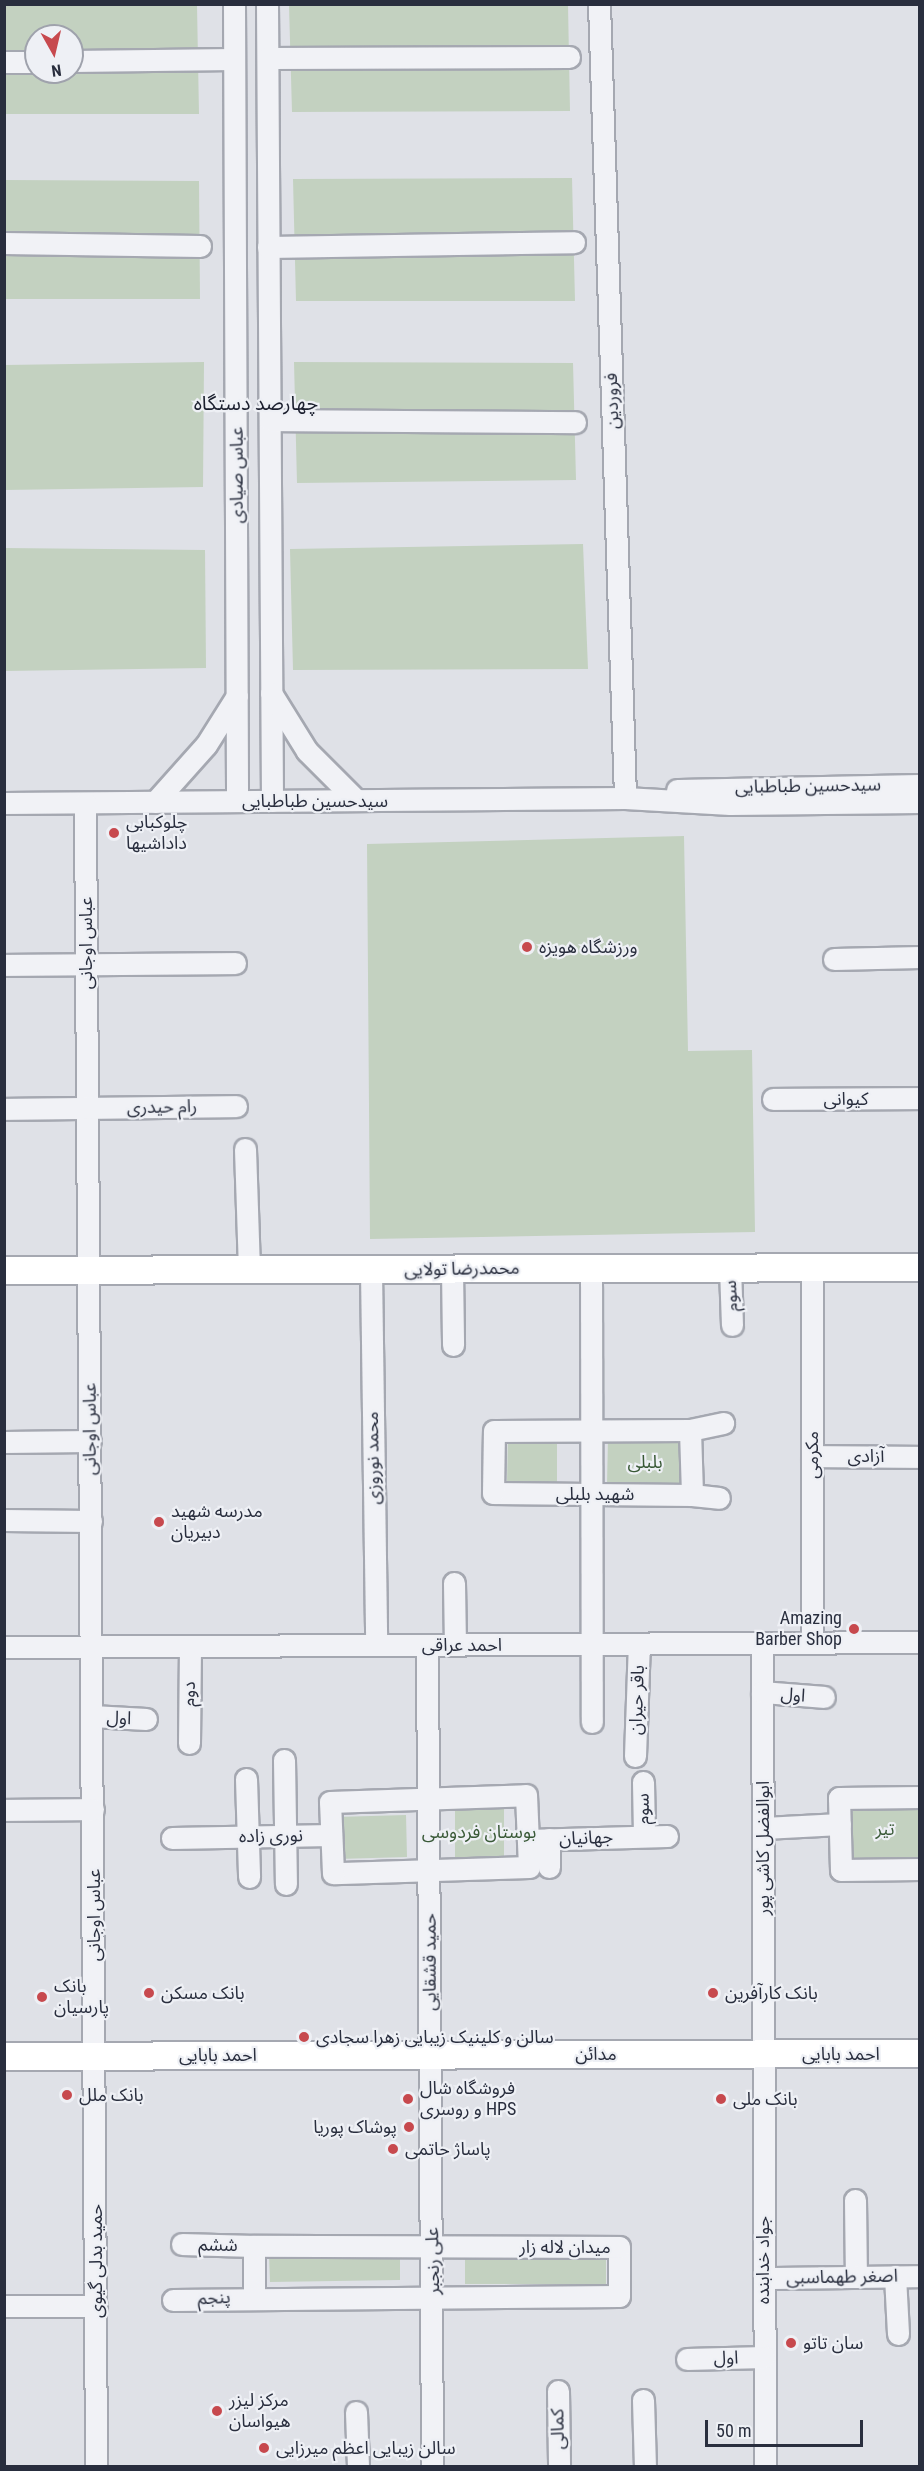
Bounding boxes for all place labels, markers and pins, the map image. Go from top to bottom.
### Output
place label: چلوکبابی داداشیها [126,812,187,854]
marker: چلوکبابی داداشیها [107,826,121,840]
place label: ورزشگاه هویزه [539,936,638,958]
marker: ورزشگاه هویزه [520,940,534,954]
place label: مدرسه شهید دبیریان [171,1501,263,1544]
marker: مدرسه شهید دبیریان [152,1515,166,1529]
place label: Amazing Barber Shop [755,1608,842,1650]
marker: Amazing Barber Shop [847,1622,861,1636]
place label: بانک پارسیان [54,1976,109,2018]
place label: بانک مسکن [161,1982,245,2004]
place label: بانک کارآفرین [725,1982,818,2004]
marker: بانک مسکن [142,1986,156,2000]
marker: بانک کارآفرین [706,1986,720,2000]
marker: بانک پارسیان [35,1990,49,2004]
place label: سالن و کلینیک زیبایی زهرا سجادی [316,2026,554,2048]
marker: سالن و کلینیک زیبایی زهرا سجادی [297,2030,311,2044]
place label: فروشگاه شال و روسری HPS [420,2078,516,2120]
place label: بانک ملل [79,2084,144,2106]
marker: بانک ملل [60,2088,74,2102]
place label: بانک ملی [733,2088,798,2110]
marker: فروشگاه شال و روسری HPS [401,2092,415,2106]
marker: بانک ملی [714,2092,728,2106]
place label: پوشاک پوریا [313,2116,397,2138]
marker: پوشاک پوریا [402,2120,416,2134]
place label: پاساژ حاتمی [405,2138,491,2160]
marker: پاساژ حاتمی [386,2142,400,2156]
place label: سان تاتو [803,2332,863,2354]
marker: سان تاتو [784,2336,798,2350]
place label: مرکز لیزر هیواسان [229,2390,291,2432]
marker: مرکز لیزر هیواسان [210,2404,224,2418]
place label: سالن زیبایی اعظم میرزایی [276,2437,456,2459]
marker: سالن زیبایی اعظم میرزایی [257,2441,271,2455]

